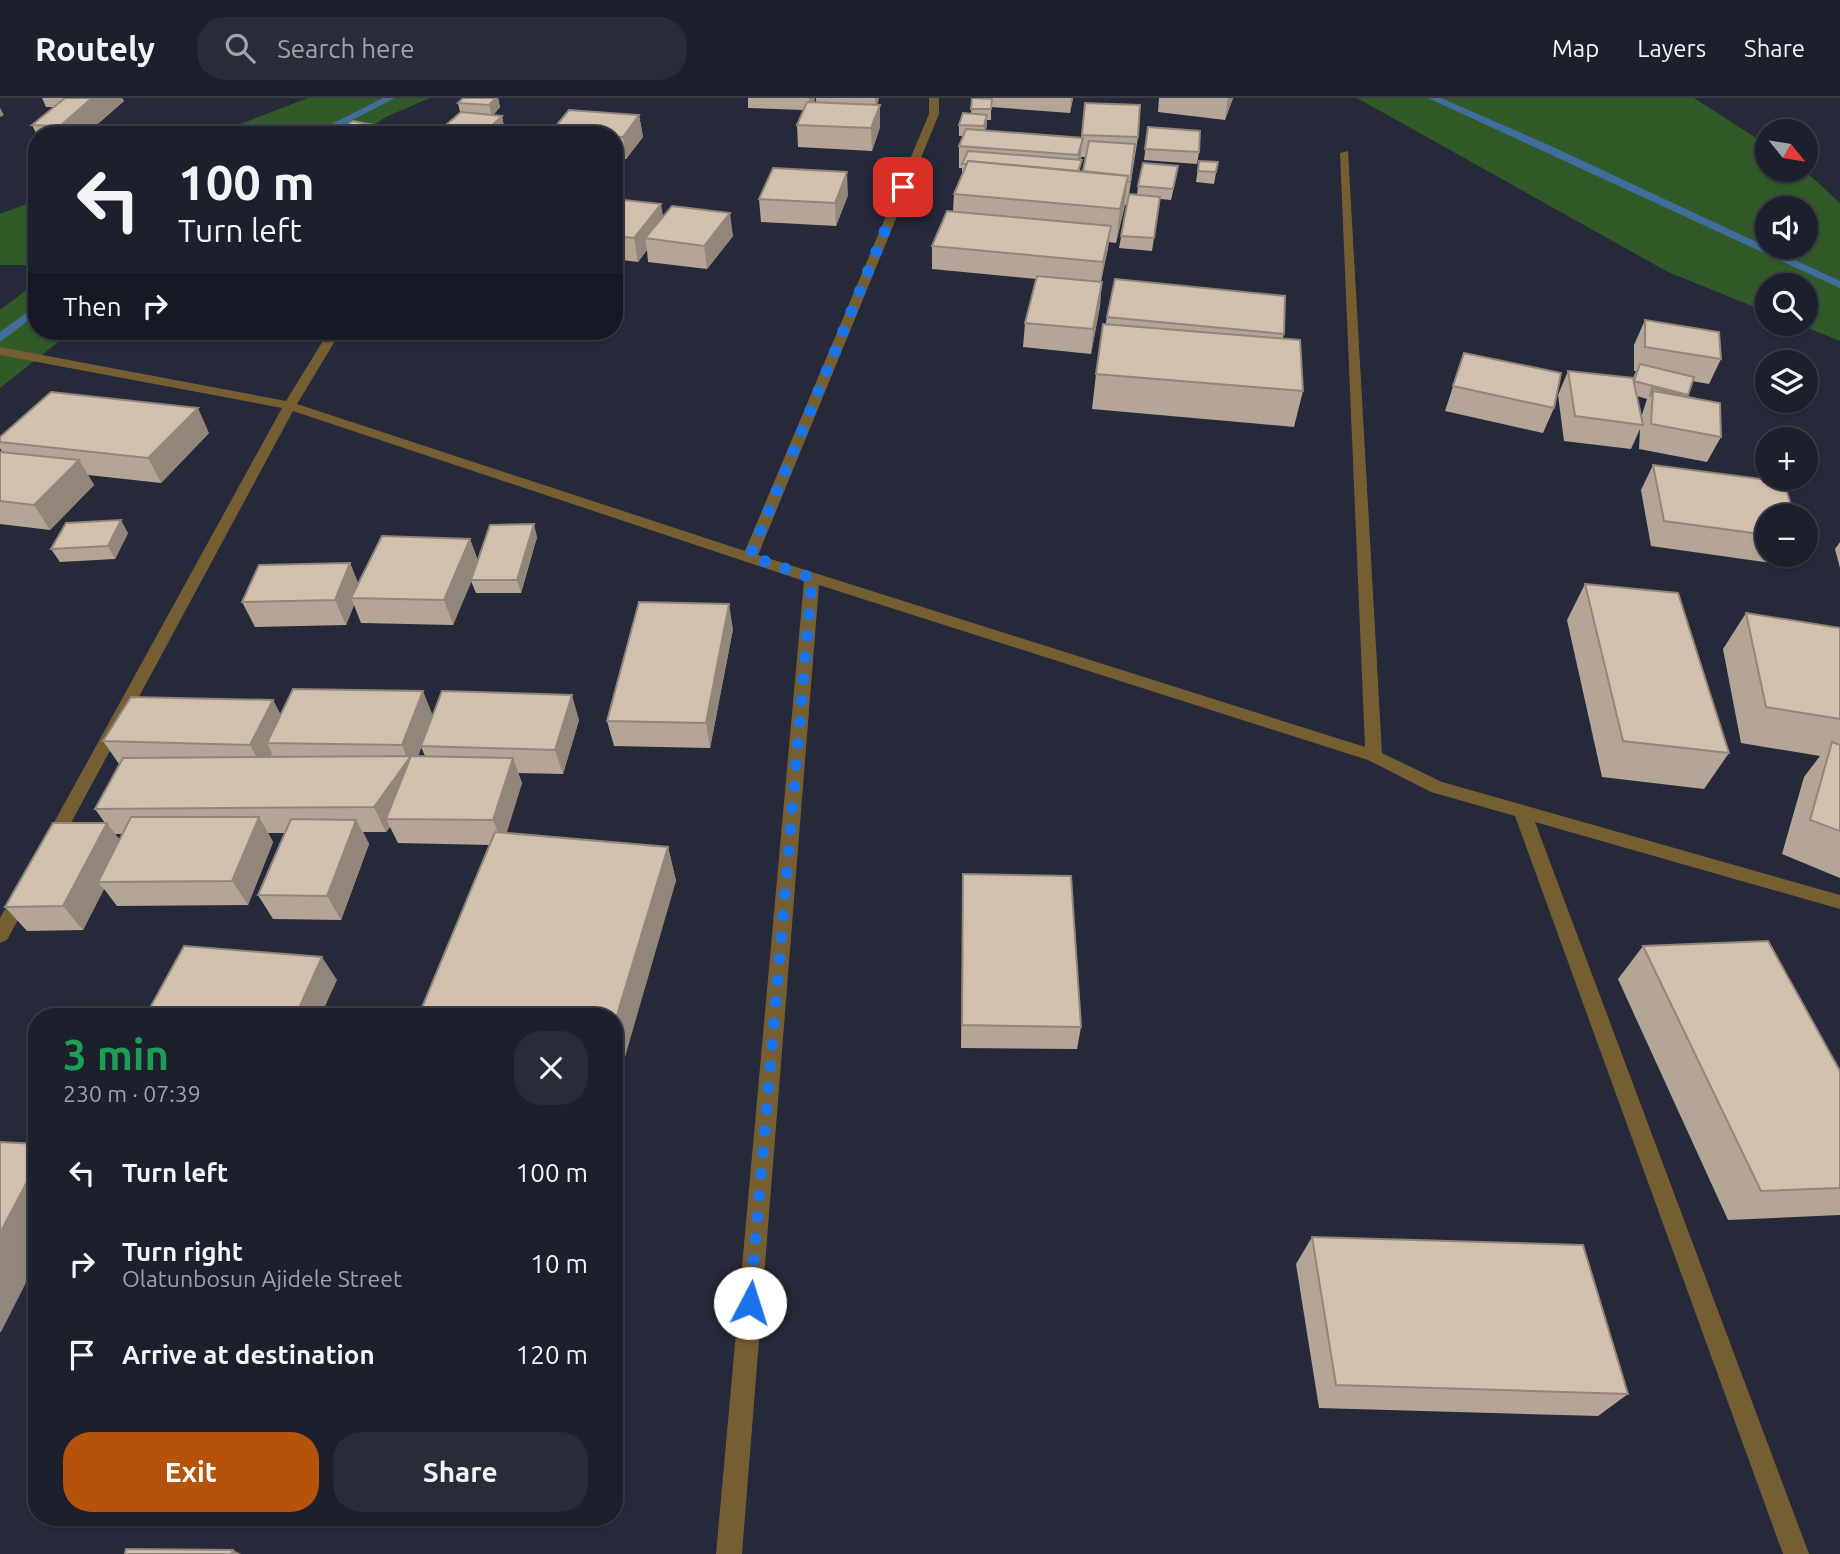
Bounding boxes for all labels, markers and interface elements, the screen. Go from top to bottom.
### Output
search box [197,17,687,80]
icon: search [221,29,259,67]
text: Routely [35,30,155,67]
text: Search here [277,34,415,63]
text: Map [1552,35,1599,62]
text: Layers [1637,35,1706,62]
text: Share [1744,35,1805,62]
north arrow [1755,119,1818,182]
map controls [1755,119,1818,567]
icon: left [63,154,154,245]
text: 100 m [178,154,315,209]
pin [873,157,933,217]
icon: arrive [884,168,922,206]
button: sound [1755,196,1818,259]
text: Turn left [178,212,302,248]
button: search [1755,273,1818,336]
icon: right [136,287,174,325]
text: Then [63,292,122,321]
button: layers [1755,350,1818,413]
button: + [1755,427,1818,490]
button: − [1755,504,1818,567]
text: 3 min [63,1031,169,1078]
button: close [514,1031,588,1105]
text: 230 m · 07:39 [63,1081,201,1106]
icon: left [63,1154,101,1192]
text: Turn left [122,1158,228,1187]
text: 100 m [516,1158,588,1187]
text: Turn right [122,1237,243,1266]
icon: right [63,1245,101,1283]
text: 10 m [530,1249,588,1278]
text: Olatunbosun Ajidele Street [122,1266,402,1291]
position arrow [713,1266,787,1340]
icon: arrive [63,1336,101,1374]
text: Arrive at destination [122,1340,375,1369]
text: 120 m [516,1340,588,1369]
button: Exit [63,1432,319,1512]
button: Share [333,1432,588,1512]

